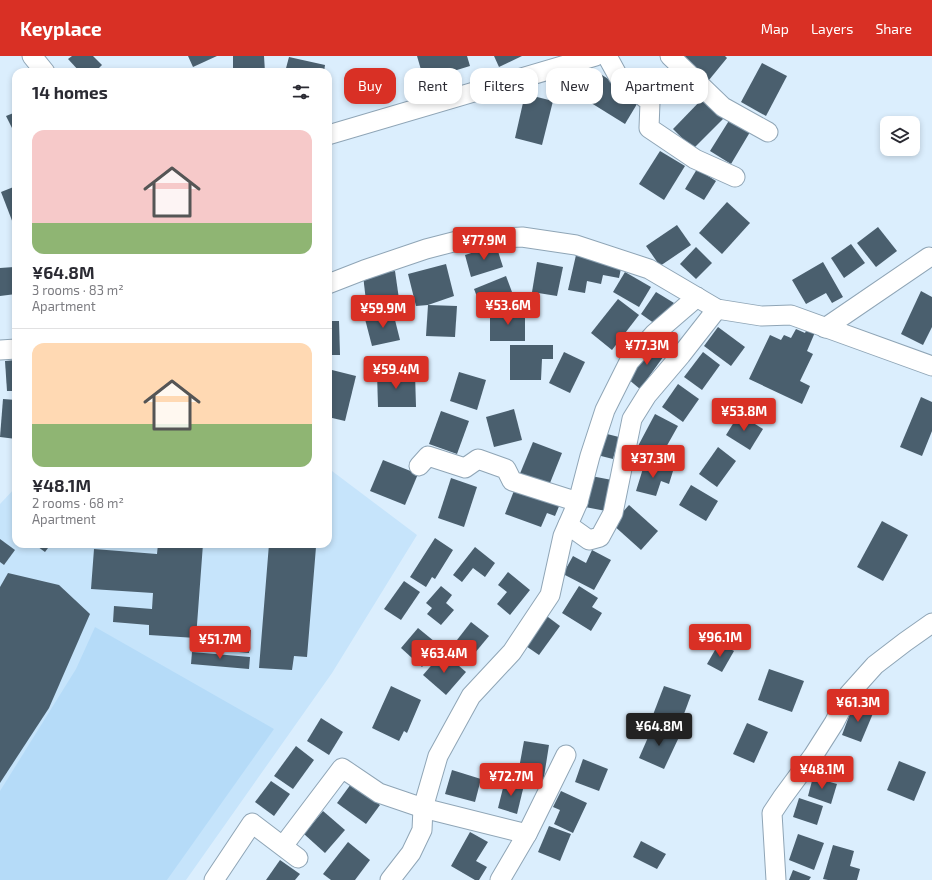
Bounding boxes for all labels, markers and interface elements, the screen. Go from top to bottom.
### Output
text: Keyplace [20,17,102,40]
text: Map [761,20,789,37]
text: Layers [811,20,853,37]
text: Share [875,20,912,37]
chip: Buy [344,68,396,104]
chip: Rent [404,68,462,104]
chip: Filters [470,68,538,104]
chip: New [546,68,603,104]
chip: Apartment [611,68,708,104]
icon: filters [290,81,312,103]
text: 14 homes [32,82,108,102]
map controls [880,116,920,156]
button: layers [880,116,920,156]
icon: home [136,156,208,228]
pin: ¥77.9M [451,227,517,261]
text: ¥77.9M [462,232,506,248]
text: ¥64.8M [32,262,94,282]
text: 3 rooms · 83 m² [32,282,124,298]
pin: ¥53.6M [475,292,541,326]
pin: ¥59.9M [350,295,416,329]
text: ¥53.6M [485,297,531,313]
text: Apartment [32,298,96,314]
text: ¥59.9M [360,300,406,316]
pin: ¥77.3M [614,332,680,366]
text: ¥77.3M [625,337,669,353]
pin: ¥59.4M [363,356,429,390]
text: ¥59.4M [373,361,419,377]
icon: home [136,369,208,441]
pin: ¥53.8M [711,398,777,432]
text: ¥53.8M [721,403,767,419]
pin: ¥37.3M [620,445,686,479]
text: ¥37.3M [631,450,675,466]
text: ¥48.1M [32,475,91,495]
text: 2 rooms · 68 m² [32,495,124,511]
text: Apartment [32,511,96,527]
pin: ¥96.1M [687,624,753,658]
pin: ¥51.7M [187,626,253,660]
text: ¥96.1M [698,629,742,645]
text: ¥51.7M [199,631,241,647]
pin: ¥63.4M [411,640,477,674]
text: ¥63.4M [421,645,467,661]
pin: ¥61.3M [825,689,891,723]
text: ¥61.3M [836,694,880,710]
pin: ¥64.8M [626,713,692,747]
text: ¥64.8M [635,718,683,734]
pin: ¥48.1M [789,756,855,790]
text: ¥48.1M [799,761,845,777]
pin: ¥72.7M [478,763,544,797]
text: ¥72.7M [489,768,533,784]

